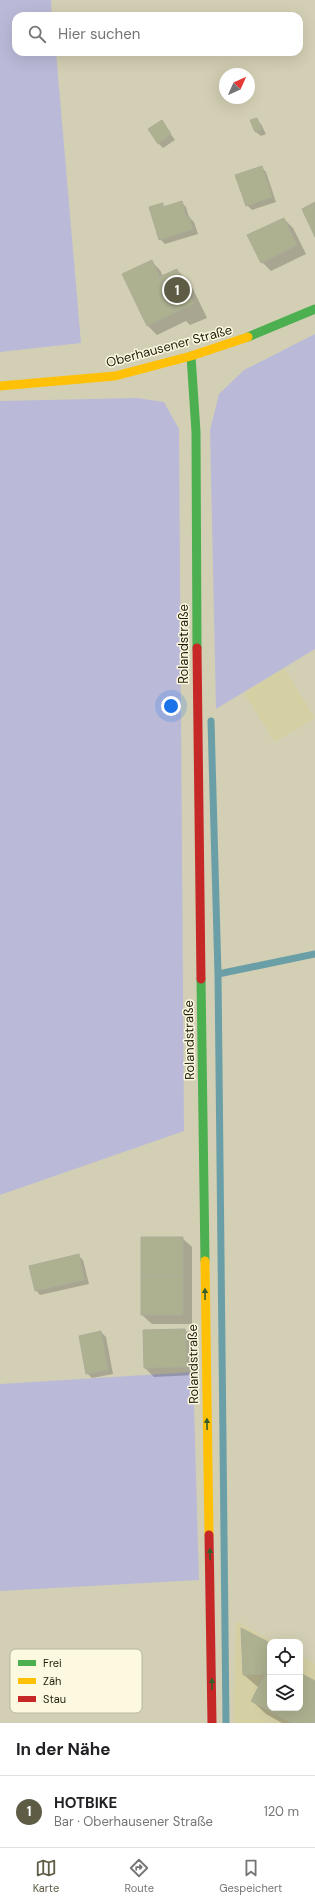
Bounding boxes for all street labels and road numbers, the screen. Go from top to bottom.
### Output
street label: Oberhausener Straße [104,321,234,371]
street label: Rolandstraße [175,604,192,684]
street label: Rolandstraße [180,1000,198,1080]
street label: Rolandstraße [184,1324,202,1404]

